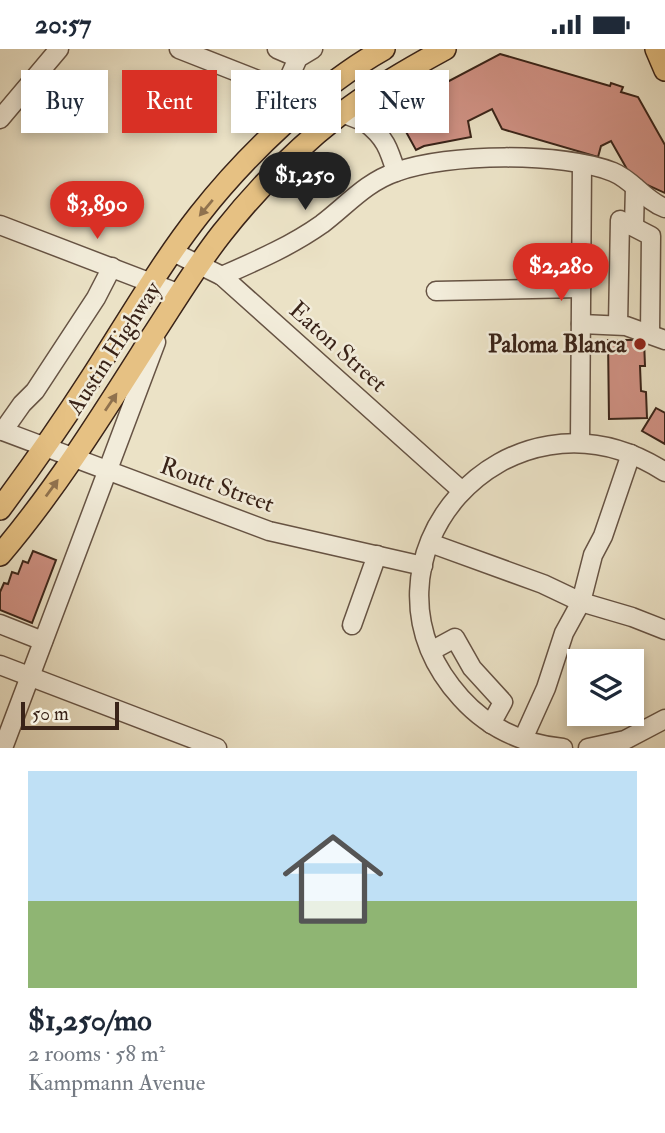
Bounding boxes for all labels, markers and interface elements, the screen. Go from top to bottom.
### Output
text: 20:57 [35,9,91,41]
chip: Buy [21,70,108,133]
chip: Rent [122,70,217,133]
chip: Filters [231,70,341,133]
chip: New [355,70,449,133]
pin: $1,250 [248,153,362,212]
text: $1,250 [275,160,335,189]
pin: $3,890 [40,181,154,241]
text: $3,890 [66,189,128,218]
one-way arrow [199,199,214,216]
pin: $2,280 [504,243,618,303]
text: $2,280 [529,251,593,280]
street label: Austin Highway [59,275,169,421]
street label: Eaton Street [282,295,394,399]
place label: Paloma Blanca [488,329,627,360]
marker: Paloma Blanca [632,336,648,352]
one-way arrow [104,392,117,412]
street label: Routt Street [156,450,279,520]
one-way arrow [44,479,58,497]
map controls [567,649,644,726]
button: layers [567,649,644,726]
scale bar [21,699,119,731]
text: 50 m [32,702,69,726]
icon: home [270,816,396,942]
text: $1,250/mo [28,1002,152,1039]
text: 2 rooms · 58 m² [28,1039,165,1068]
text: Kampmann Avenue [28,1068,205,1097]

